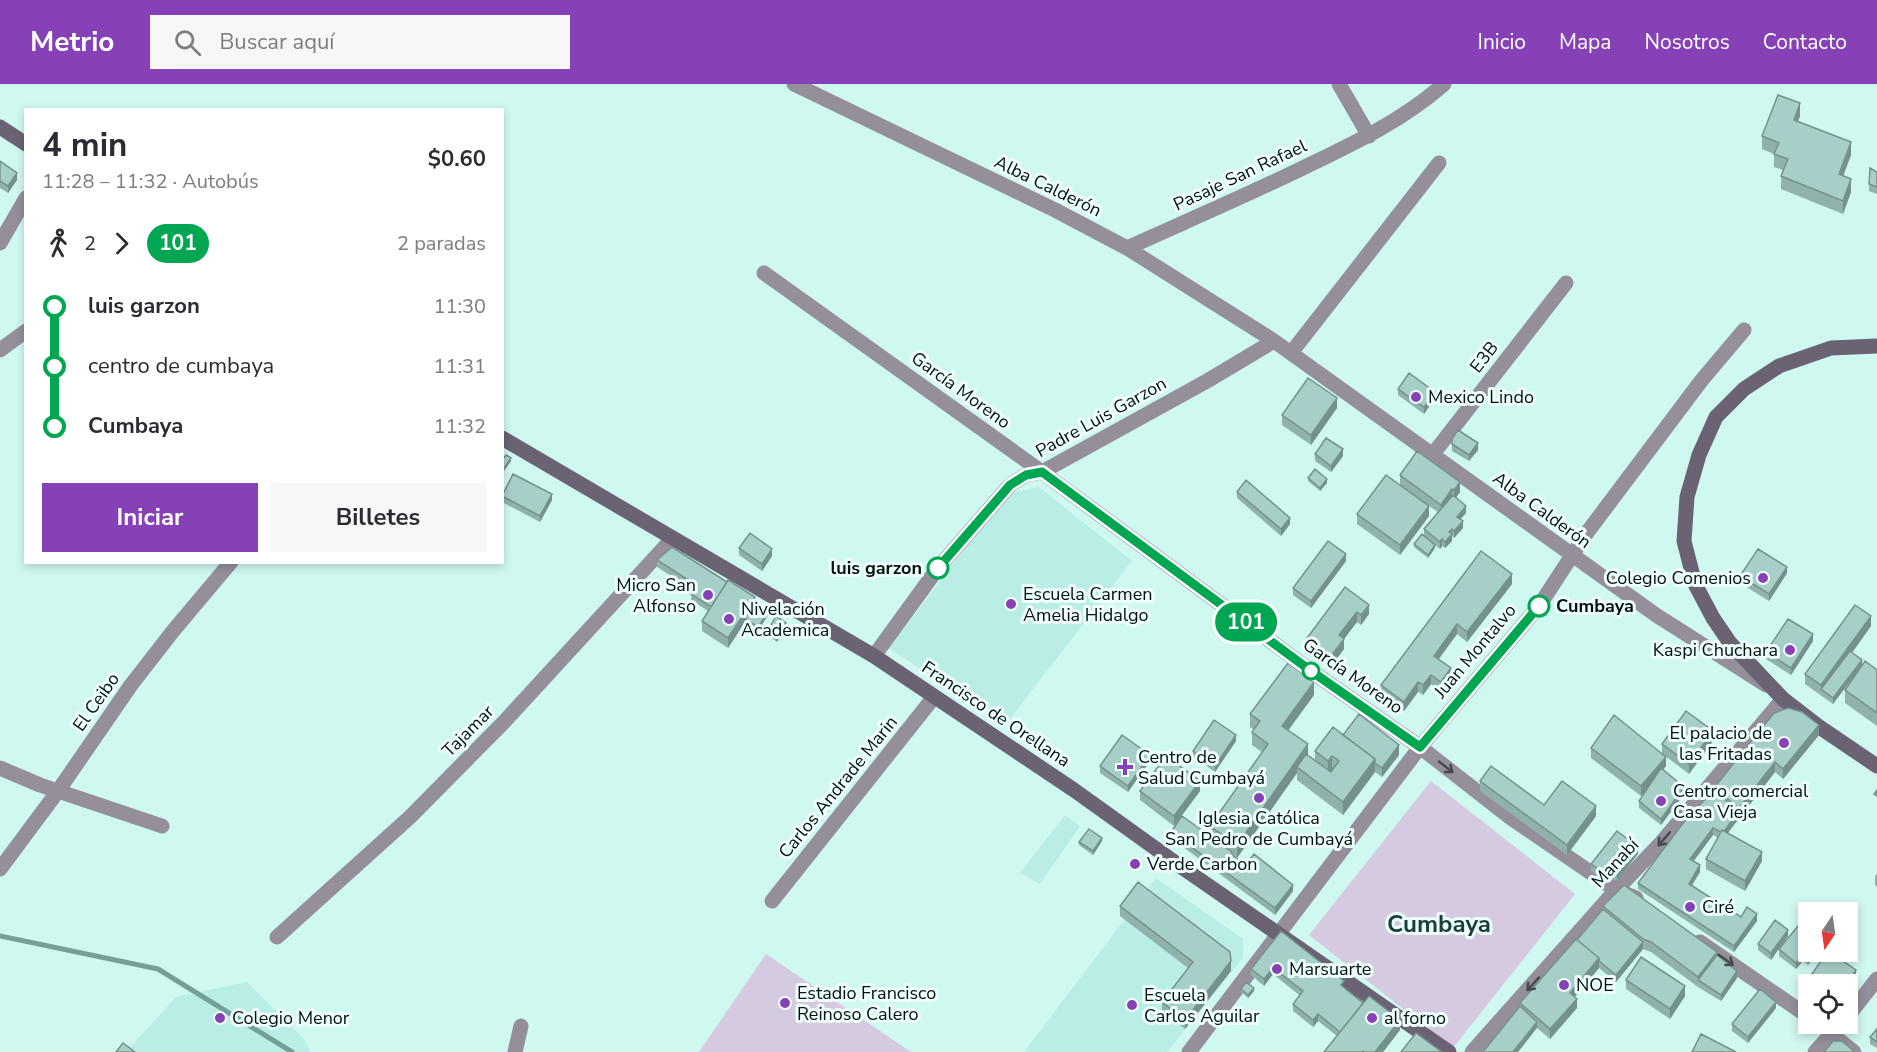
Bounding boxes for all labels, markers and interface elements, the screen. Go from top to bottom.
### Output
search box [150,15,570,69]
text: Metrio [30,23,114,61]
icon: search [171,26,204,59]
text: Buscar aquí [219,27,334,57]
text: Inicio [1478,28,1526,56]
text: Mapa [1559,28,1611,56]
text: Nosotros [1644,28,1730,56]
text: Contacto [1763,28,1847,56]
text: 4 min [42,123,127,168]
street label: Pasaje San Rafael [1169,133,1311,216]
text: $0.60 [428,144,486,174]
street label: Alba Calderón [990,150,1106,222]
text: 11:28 – 11:32 · Autobús [42,168,259,195]
icon: walk [42,227,75,260]
icon: forward [105,227,138,260]
text: 101 [159,229,197,257]
text: 2 [84,230,96,257]
text: 2 paradas [397,230,486,257]
text: luis garzon [88,291,200,321]
text: 11:30 [433,293,486,320]
street label: E3B [1464,336,1504,378]
street label: García Moreno [907,346,1015,434]
text: centro de cumbaya [88,351,274,381]
text: 11:31 [433,353,486,380]
street label: Padre Luis Garzon [1031,371,1171,463]
place label: Mexico Lindo [1428,385,1534,409]
marker: Mexico Lindo [1409,390,1423,404]
text: Cumbaya [88,411,183,441]
text: 11:32 [433,413,486,440]
street label: Alba Calderón [1488,466,1596,554]
button: Iniciar [42,483,258,552]
button: Billetes [270,483,486,552]
place label: luis garzon [830,556,922,580]
marker: luis garzon [927,557,949,579]
place label: Colegio Comenios [1606,566,1751,590]
marker: Colegio Comenios [1756,571,1770,585]
place label: Micro San Alfonso [616,573,696,618]
place label: Escuela Carmen Amelia Hidalgo [1023,582,1153,627]
marker: Micro San Alfonso [701,588,715,602]
place label: Cumbaya [1556,594,1634,618]
marker: Cumbaya [1528,595,1550,617]
place label: Nivelación Academica [741,597,829,642]
marker: Escuela Carmen Amelia Hidalgo [1004,597,1018,611]
street label: Juan Montalvo [1428,599,1521,704]
line badge: 101 [1212,602,1280,642]
text: 101 [1227,608,1265,636]
marker: Nivelación Academica [722,612,736,626]
street label: García Moreno [1298,633,1408,719]
place label: Kaspi Chuchara [1653,638,1778,662]
marker: Kaspi Chuchara [1783,643,1797,657]
street label: Francisco de Orellana [917,655,1075,773]
unlabelled marker [1302,662,1320,680]
street label: El Ceibo [67,668,125,736]
street label: Tajamar [437,699,500,762]
street label: Carlos Andrade Marin [773,711,903,863]
place label: El palacio de las Fritadas [1669,721,1772,766]
marker: El palacio de las Fritadas [1777,736,1791,750]
place label: Centro de Salud Cumbayá [1138,745,1265,790]
marker: Centro de Salud Cumbayá [1116,758,1134,776]
one-way arrow [1437,760,1453,773]
place label: Centro comercial Casa Vieja [1673,779,1809,824]
marker: Iglesia Católica San Pedro de Cumbayá [1252,791,1266,805]
marker: Centro comercial Casa Vieja [1654,794,1668,808]
place label: Iglesia Católica San Pedro de Cumbayá [1165,806,1353,851]
one-way arrow [1657,831,1671,846]
street label: Manabí [1586,833,1645,893]
place label: Verde Carbon [1146,852,1257,876]
marker: Verde Carbon [1128,857,1142,871]
place label: Ciré [1702,895,1734,919]
marker: Ciré [1683,900,1697,914]
north arrow [1798,902,1858,962]
map controls [1798,902,1858,1034]
district label: Cumbaya [1387,908,1491,940]
one-way arrow [1718,954,1734,966]
place label: Marsuarte [1289,957,1371,981]
marker: Marsuarte [1270,962,1284,976]
place label: NOE [1576,973,1614,997]
button: locate [1798,974,1858,1034]
one-way arrow [1526,976,1540,991]
marker: NOE [1557,978,1571,992]
place label: Estadio Francisco Reinoso Calero [797,981,936,1026]
place label: Escuela Carlos Aguilar [1144,983,1260,1028]
marker: Estadio Francisco Reinoso Calero [778,996,792,1010]
marker: Escuela Carlos Aguilar [1125,998,1139,1012]
place label: Colegio Menor [232,1006,350,1030]
place label: al forno [1384,1006,1446,1030]
marker: Colegio Menor [213,1011,227,1025]
marker: al forno [1365,1011,1379,1025]

